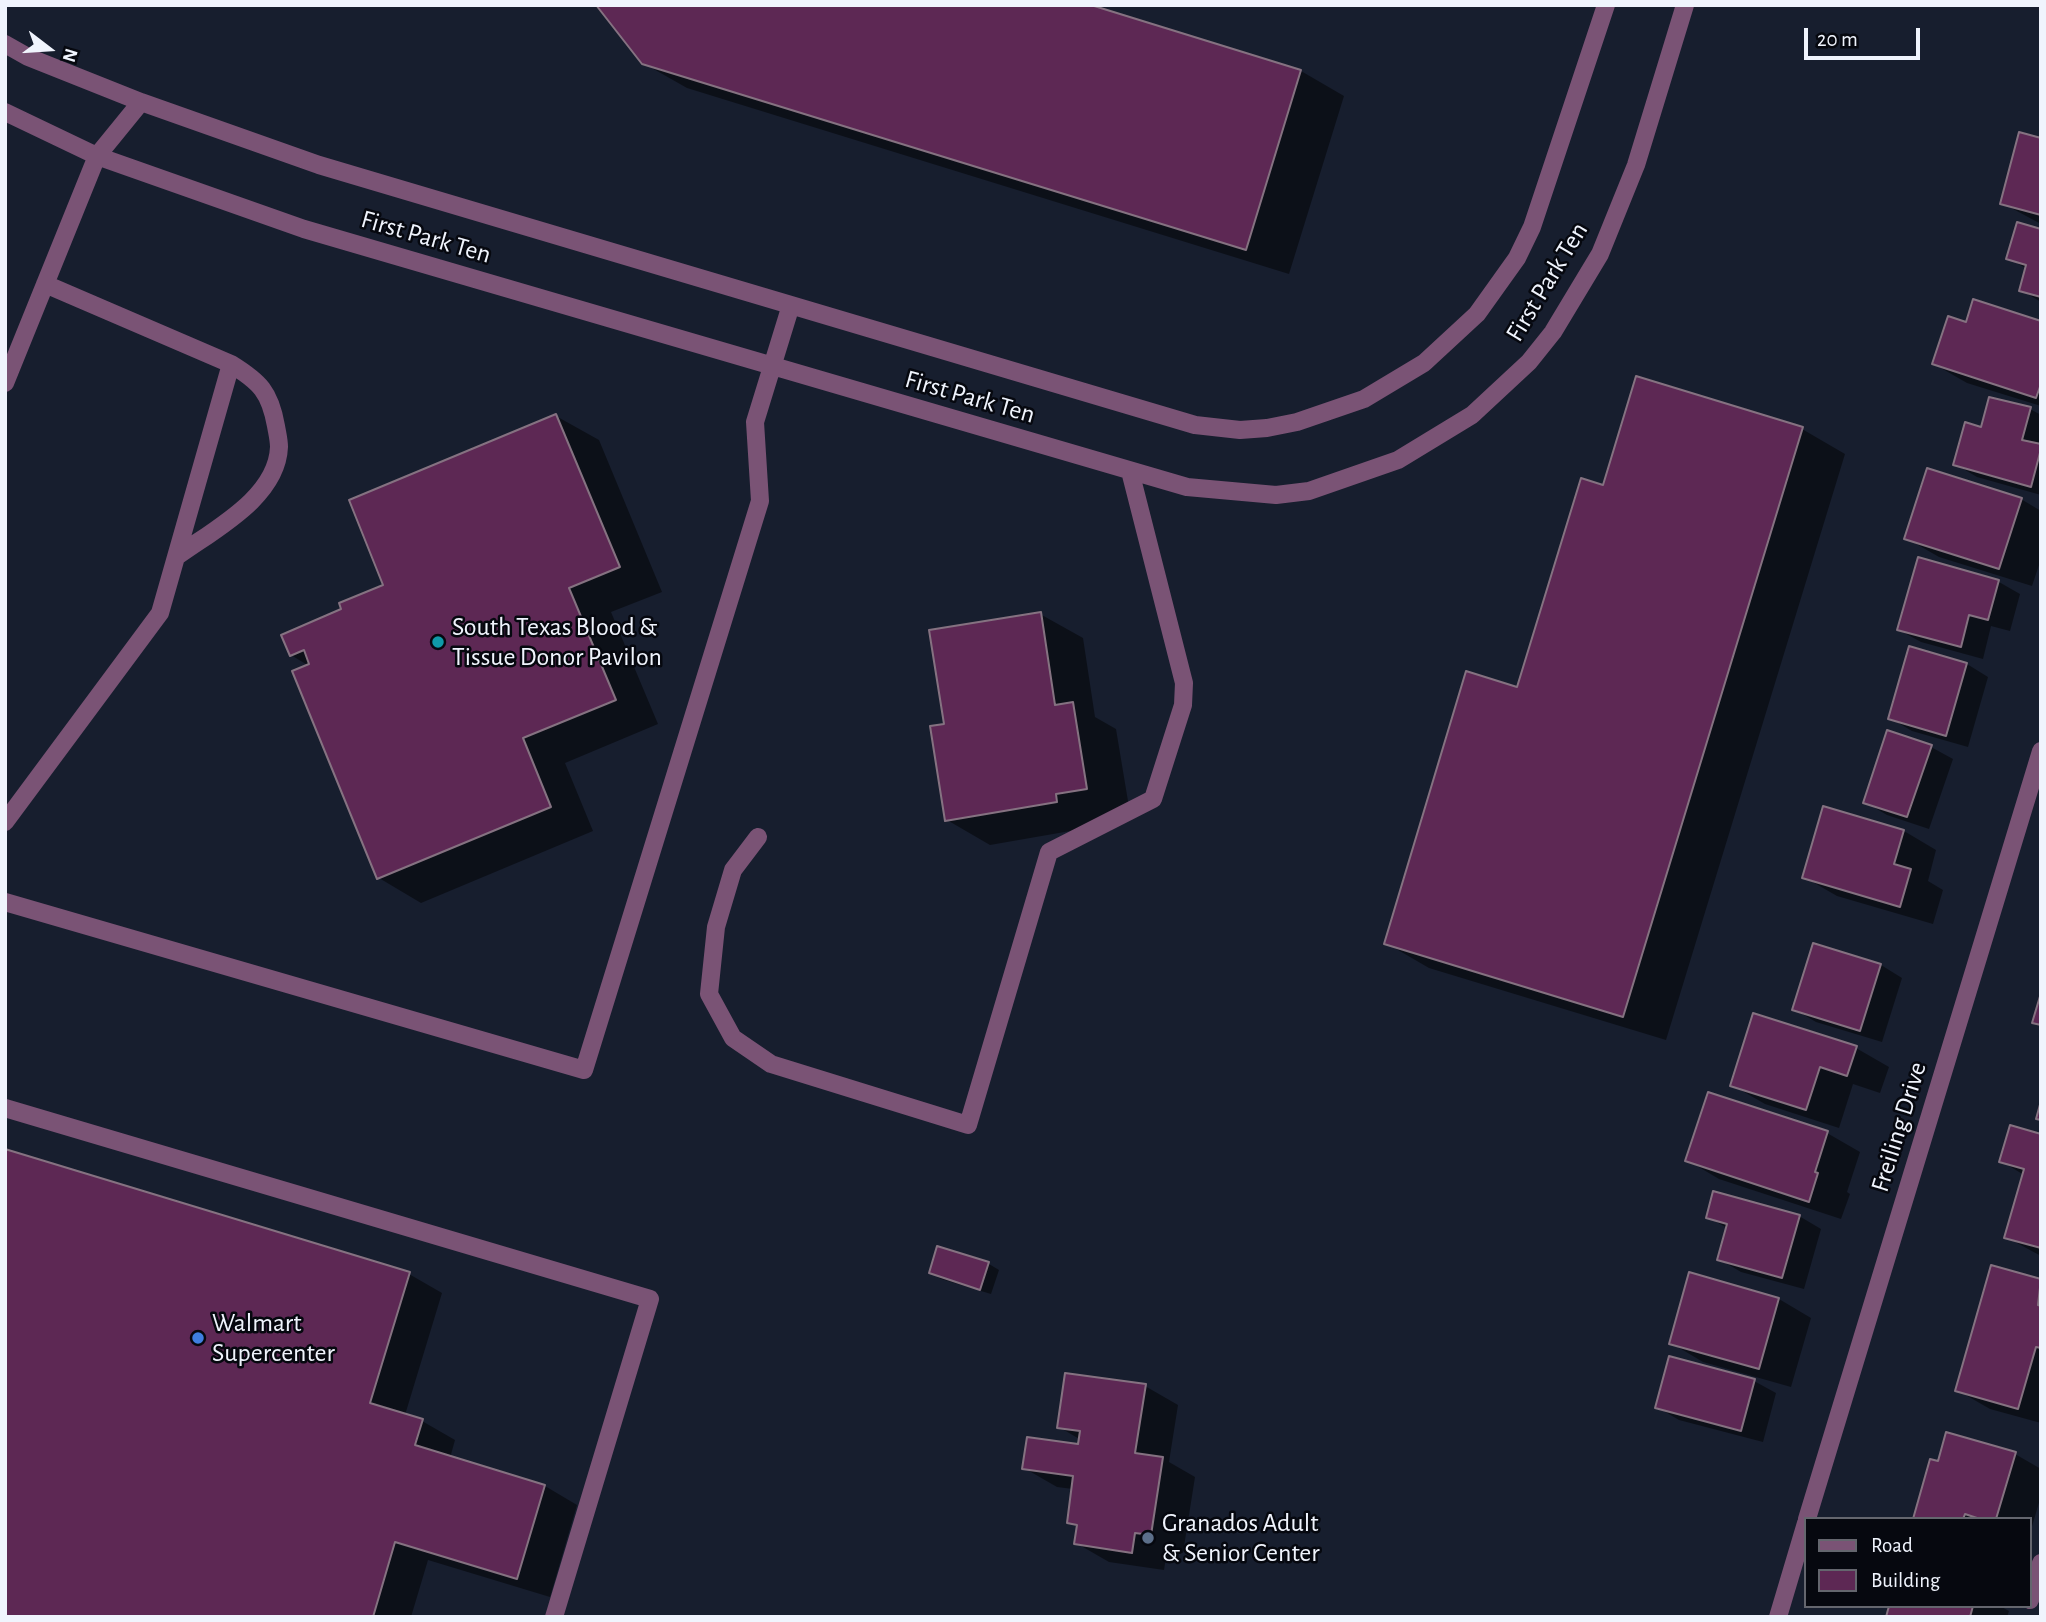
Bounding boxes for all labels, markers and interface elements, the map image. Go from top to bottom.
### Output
north arrow [14,14,84,84]
scale bar [1808,14,1924,58]
text: 20 m [1817,29,1858,50]
text: N [59,46,81,64]
street label: First Park Ten [357,204,495,270]
street label: First Park Ten [1499,217,1595,347]
street label: First Park Ten [901,364,1039,430]
place label: South Texas Blood & Tissue Donor Pavilon [452,611,662,672]
marker: South Texas Blood & Tissue Donor Pavilon [430,634,446,650]
street label: Freiling Drive [1864,1058,1934,1196]
place label: Walmart Supercenter [212,1307,335,1368]
marker: Walmart Supercenter [190,1330,206,1346]
place label: Granados Adult & Senior Center [1162,1507,1320,1568]
legend [1804,1517,2032,1608]
marker: Granados Adult & Senior Center [1140,1530,1156,1546]
text: Road [1871,1535,1913,1556]
text: Building [1871,1570,1940,1591]

